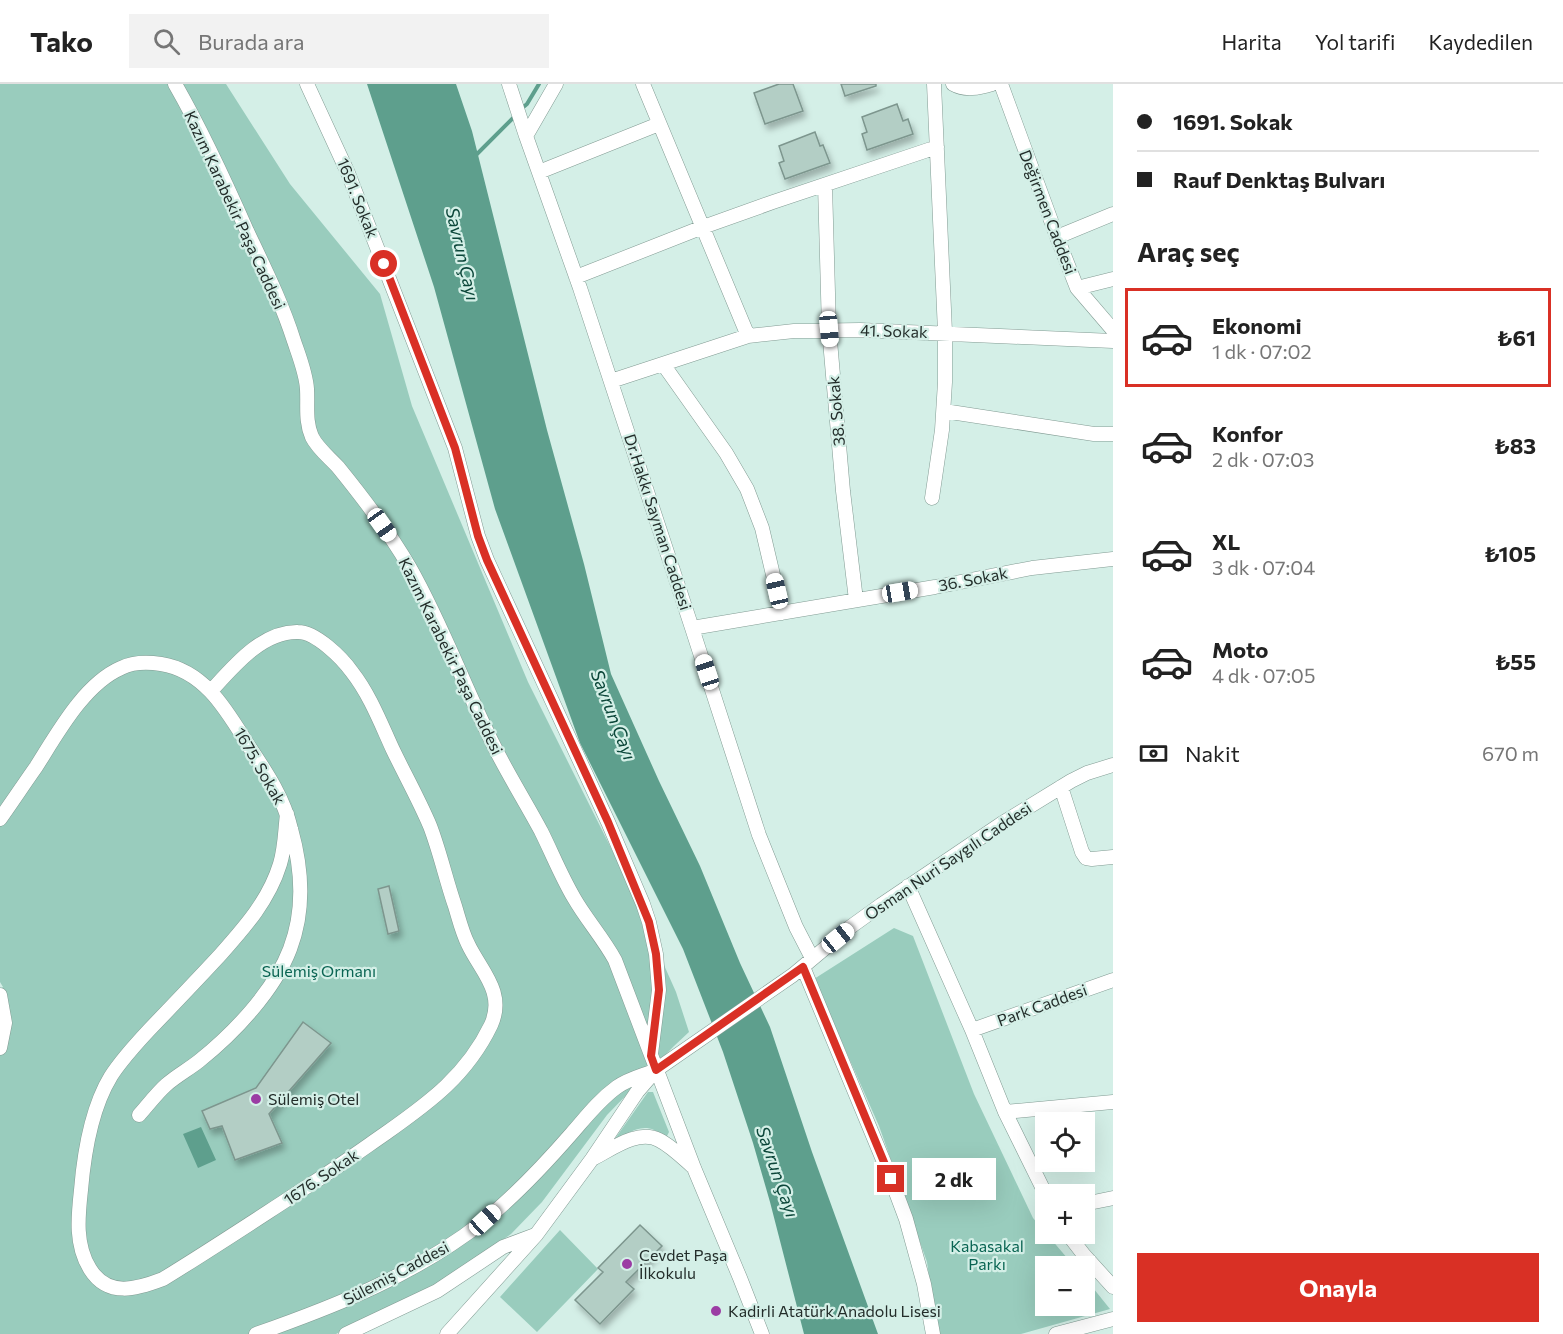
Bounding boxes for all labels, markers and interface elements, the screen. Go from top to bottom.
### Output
search box [129,14,549,68]
text: Tako [30,24,93,58]
icon: search [150,25,183,58]
text: Burada ara [198,28,305,55]
text: Harita [1222,29,1282,54]
text: Yol tarifi [1315,29,1395,54]
text: Kaydedilen [1428,29,1533,54]
street label: Kazım Karabekir Paşa Caddesi [181,108,290,312]
text: 1691. Sokak [1173,108,1293,135]
street label: Değirmen Caddesi [1016,147,1081,277]
street label: 1691. Sokak [334,155,383,241]
text: Rauf Denktaş Bulvarı [1173,166,1385,193]
water label: Savrun Çayı [442,205,484,303]
text: Araç seç [1137,235,1240,268]
route start [370,250,397,277]
car [818,310,840,348]
icon: car [1140,311,1194,365]
text: Ekonomi [1212,312,1302,339]
street label: 41. Sokak [860,320,928,341]
text: ₺61 [1497,324,1536,351]
text: 1 dk · 07:02 [1212,339,1311,363]
street label: 38. Sokak [823,375,848,447]
icon: car [1140,419,1194,473]
text: Konfor [1212,420,1283,447]
street label: Dr.Hakkı Sayman Caddesi [621,431,696,612]
text: ₺83 [1494,432,1536,459]
text: 2 dk · 07:03 [1212,447,1314,471]
car [364,505,400,545]
icon: car [1140,527,1194,581]
text: XL [1212,528,1240,555]
text: ₺105 [1484,540,1536,567]
street label: Kazım Karabekir Paşa Caddesi [395,554,508,757]
text: 3 dk · 07:04 [1212,555,1315,579]
street label: 36. Sokak [937,562,1009,595]
car [764,571,790,611]
car [881,580,919,604]
icon: car [1140,635,1194,689]
text: Moto [1212,636,1268,663]
text: ₺55 [1495,648,1536,675]
car [693,652,721,692]
text: 4 dk · 07:05 [1212,663,1315,687]
water label: Savrun Çayı [587,666,641,763]
street label: 1675. Sokak [231,724,290,808]
icon: cash [1137,737,1170,770]
text: Nakit [1185,740,1240,767]
text: 670 m [1482,741,1539,765]
street label: Osman Nuri Saygılı Caddesi [861,798,1035,923]
car [818,920,858,956]
park label: Sülemiş Ormanı [262,961,376,980]
street label: Park Caddesi [994,979,1089,1030]
place label: Sülemiş Otel [268,1089,359,1108]
marker: Sülemiş Otel [249,1092,263,1106]
map controls [1035,1112,1095,1316]
button: locate [1035,1112,1095,1172]
water label: Savrun Çayı [752,1123,804,1221]
street label: 1676. Sokak [280,1145,362,1208]
callout: 2 dk [912,1158,996,1200]
route end [877,1165,904,1192]
text: 2 dk [935,1167,973,1191]
button: + [1035,1184,1095,1244]
car [466,1201,504,1239]
park label: Kabasakal Parkı [950,1236,1024,1273]
street label: Sülemiş Caddesi [340,1237,452,1308]
place label: Cevdet Paşa İlkokulu [639,1245,727,1282]
button: Onayla [1137,1253,1539,1322]
button: − [1035,1256,1095,1316]
marker: Cevdet Paşa İlkokulu [620,1257,634,1271]
place label: Kadirli Atatürk Anadolu Lisesi [728,1301,941,1320]
marker: Kadirli Atatürk Anadolu Lisesi [709,1304,723,1318]

